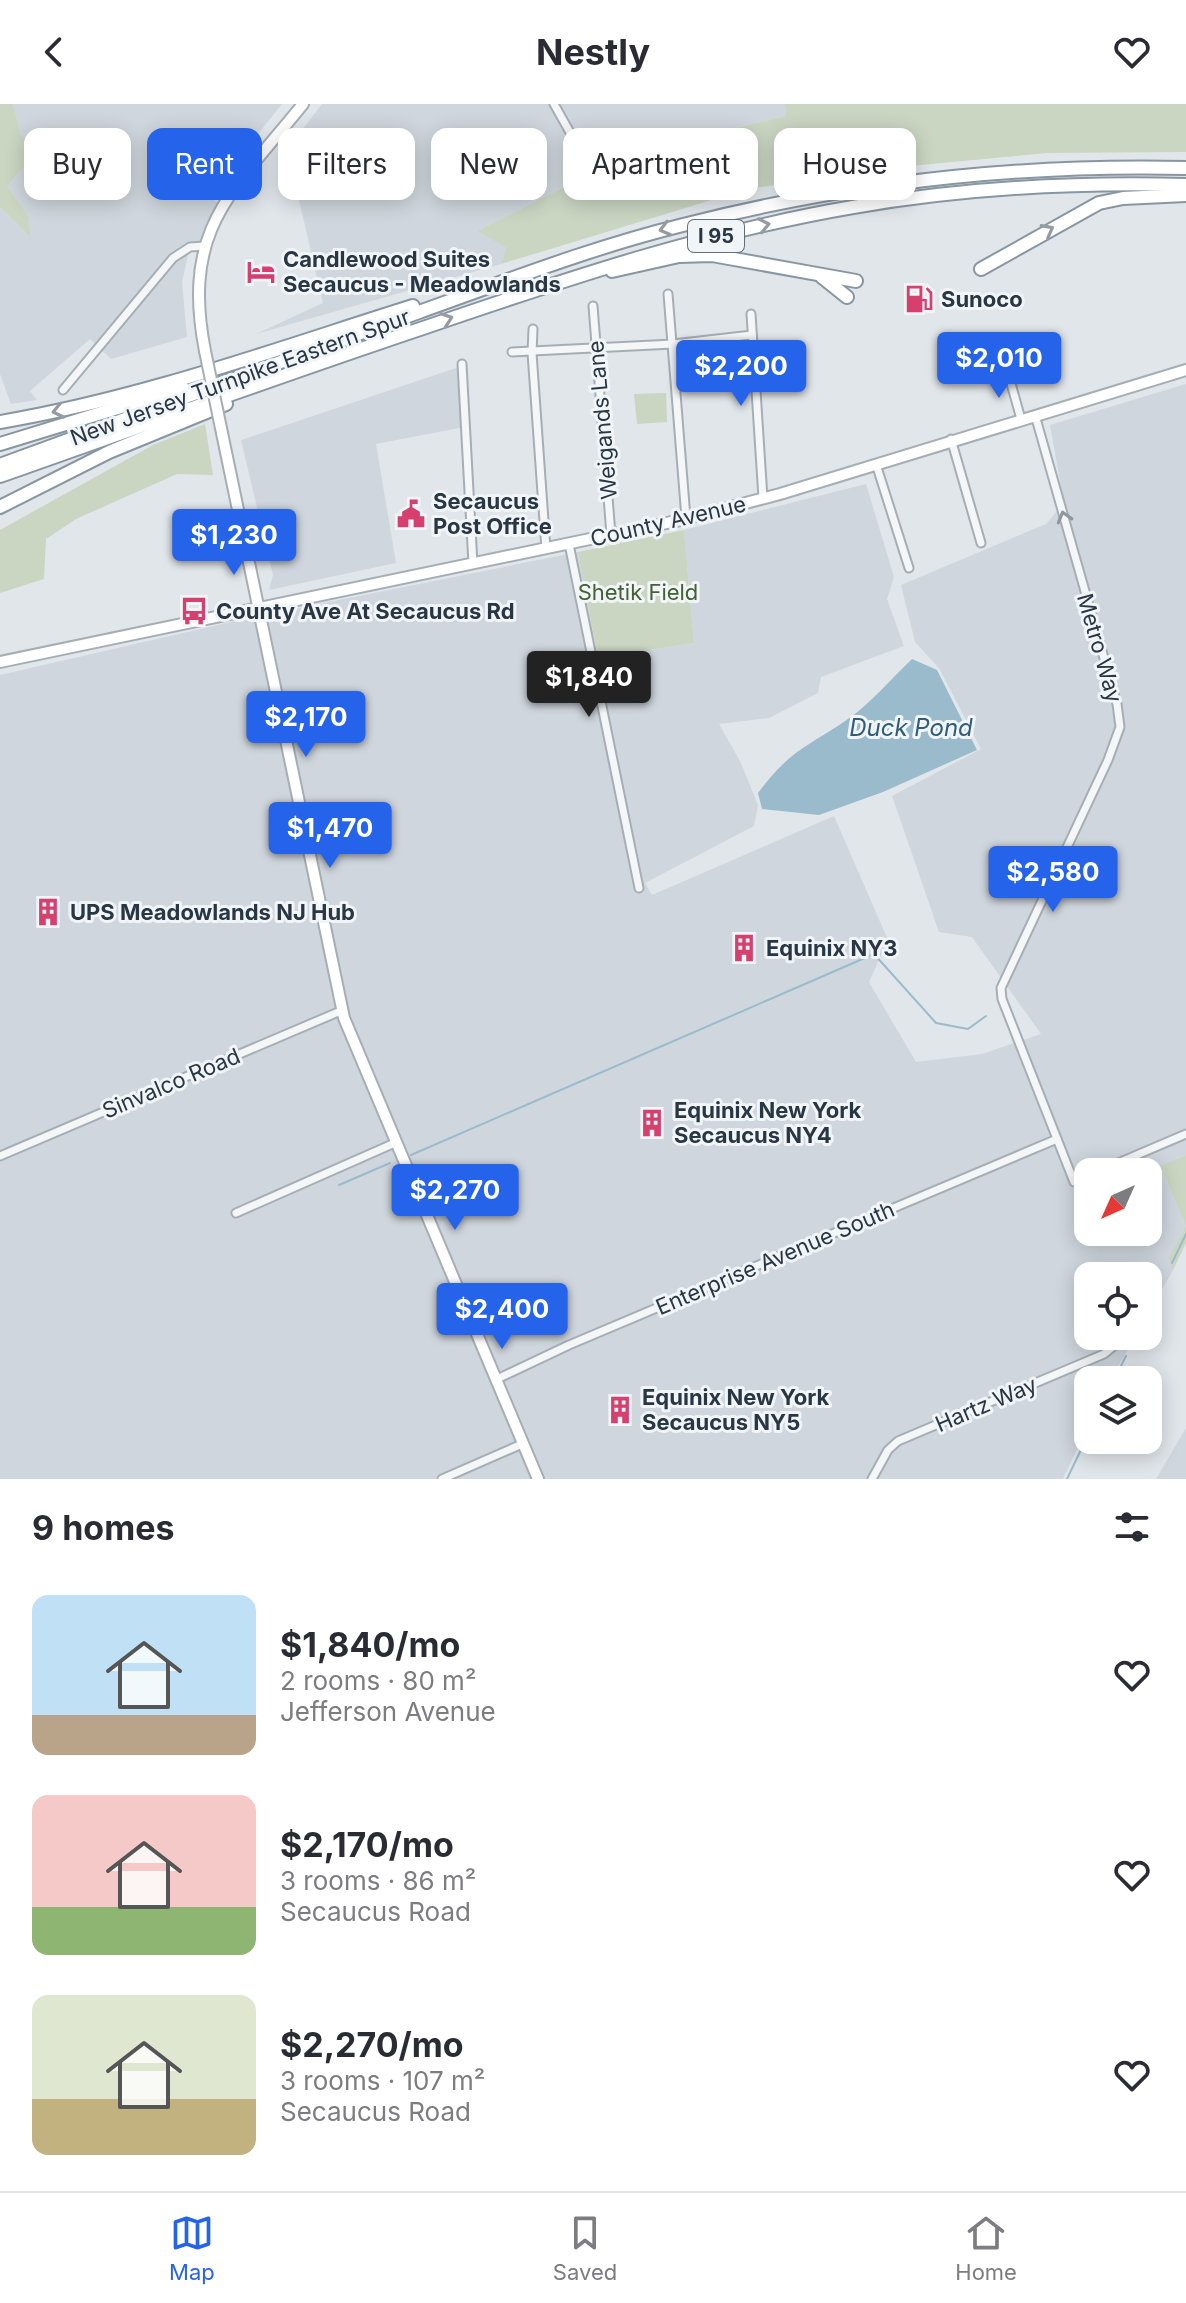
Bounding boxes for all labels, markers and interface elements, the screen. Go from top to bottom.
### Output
icon: back [32,30,76,74]
text: Nestly [536,30,650,74]
icon: heart [1110,30,1154,74]
chip: Buy [24,128,131,200]
chip: Rent [147,128,262,200]
chip: Filters [278,128,415,200]
chip: New [431,128,547,200]
chip: Apartment [563,128,758,200]
chip: House [774,128,916,200]
one-way arrow [757,217,771,234]
one-way arrow [659,220,673,237]
road number: I 95 [688,220,744,252]
one-way arrow [1040,225,1055,240]
place label: Candlewood Suites Secaucus - Meadowlands [283,246,561,297]
hotel icon: Candlewood Suites Secaucus - Meadowlands [246,257,276,287]
fuel station icon: Sunoco [904,284,934,314]
place label: Sunoco [941,286,1023,312]
street label: New Jersey Turnpike Eastern Spur [67,303,413,451]
one-way arrow [439,313,453,329]
pin: $2,010 [934,332,1064,400]
street label: Weigands Lane [582,339,622,501]
pin: $2,200 [676,340,806,408]
text: $2,010 [955,342,1043,373]
text: $2,200 [694,350,788,381]
one-way arrow [51,402,65,419]
place label: Secaucus Post Office [433,488,552,539]
street label: County Avenue [588,490,748,552]
public building icon: Secaucus Post Office [396,499,426,529]
pin: $1,230 [169,509,299,577]
one-way arrow [1057,510,1073,524]
text: $1,230 [190,519,278,550]
park label: Shetik Field [578,579,698,605]
street label: Metro Way [1072,591,1128,705]
bus stop icon: County Ave At Secaucus Rd [179,596,209,626]
place label: County Ave At Secaucus Rd [216,598,515,624]
pin: $1,840 [524,651,654,719]
text: $1,840 [545,661,633,692]
pin: $2,170 [241,691,371,759]
text: $2,170 [264,701,348,732]
water label: Duck Pond [849,713,973,742]
pin: $1,470 [265,802,395,870]
text: $1,470 [287,812,373,843]
pin: $2,580 [988,846,1118,914]
text: $2,580 [1007,856,1100,887]
building icon: UPS Meadowlands NJ Hub [33,897,63,927]
place label: UPS Meadowlands NJ Hub [70,899,355,925]
building icon: Equinix NY3 [729,933,759,963]
place label: Equinix NY3 [766,935,898,961]
street label: Sinvalco Road [98,1042,244,1124]
place label: Equinix New York Secaucus NY4 [674,1097,861,1148]
building icon: Equinix New York Secaucus NY4 [637,1108,667,1138]
north arrow [1074,1158,1162,1246]
map controls [1074,1158,1162,1454]
pin: $2,270 [390,1164,520,1232]
text: $2,270 [410,1174,500,1205]
street label: Enterprise Avenue South [652,1196,898,1320]
button: locate [1074,1262,1162,1350]
pin: $2,400 [437,1283,567,1351]
text: $2,400 [455,1293,549,1324]
button: layers [1074,1366,1162,1454]
street label: Hartz Way [931,1371,1041,1437]
place label: Equinix New York Secaucus NY5 [642,1384,829,1435]
building icon: Equinix New York Secaucus NY5 [605,1395,635,1425]
icon: filters [1110,1505,1154,1549]
text: 9 homes [32,1507,174,1548]
text: $1,840/mo [280,1624,460,1665]
icon: home [96,1627,192,1723]
icon: heart [1110,1653,1154,1697]
text: 2 rooms · 80 m² [280,1665,476,1696]
text: Jefferson Avenue [280,1696,496,1727]
text: $2,170/mo [280,1824,454,1865]
icon: home [96,1827,192,1923]
icon: heart [1110,1853,1154,1897]
text: 3 rooms · 86 m² [280,1865,476,1896]
text: Secaucus Road [280,1896,471,1927]
text: $2,270/mo [280,2024,464,2065]
icon: home [96,2027,192,2123]
icon: heart [1110,2053,1154,2097]
text: 3 rooms · 107 m² [280,2065,485,2096]
text: Secaucus Road [280,2096,471,2127]
tab: Map [169,2211,215,2285]
tab: Saved [553,2211,617,2285]
tab: Home [955,2211,1017,2285]

